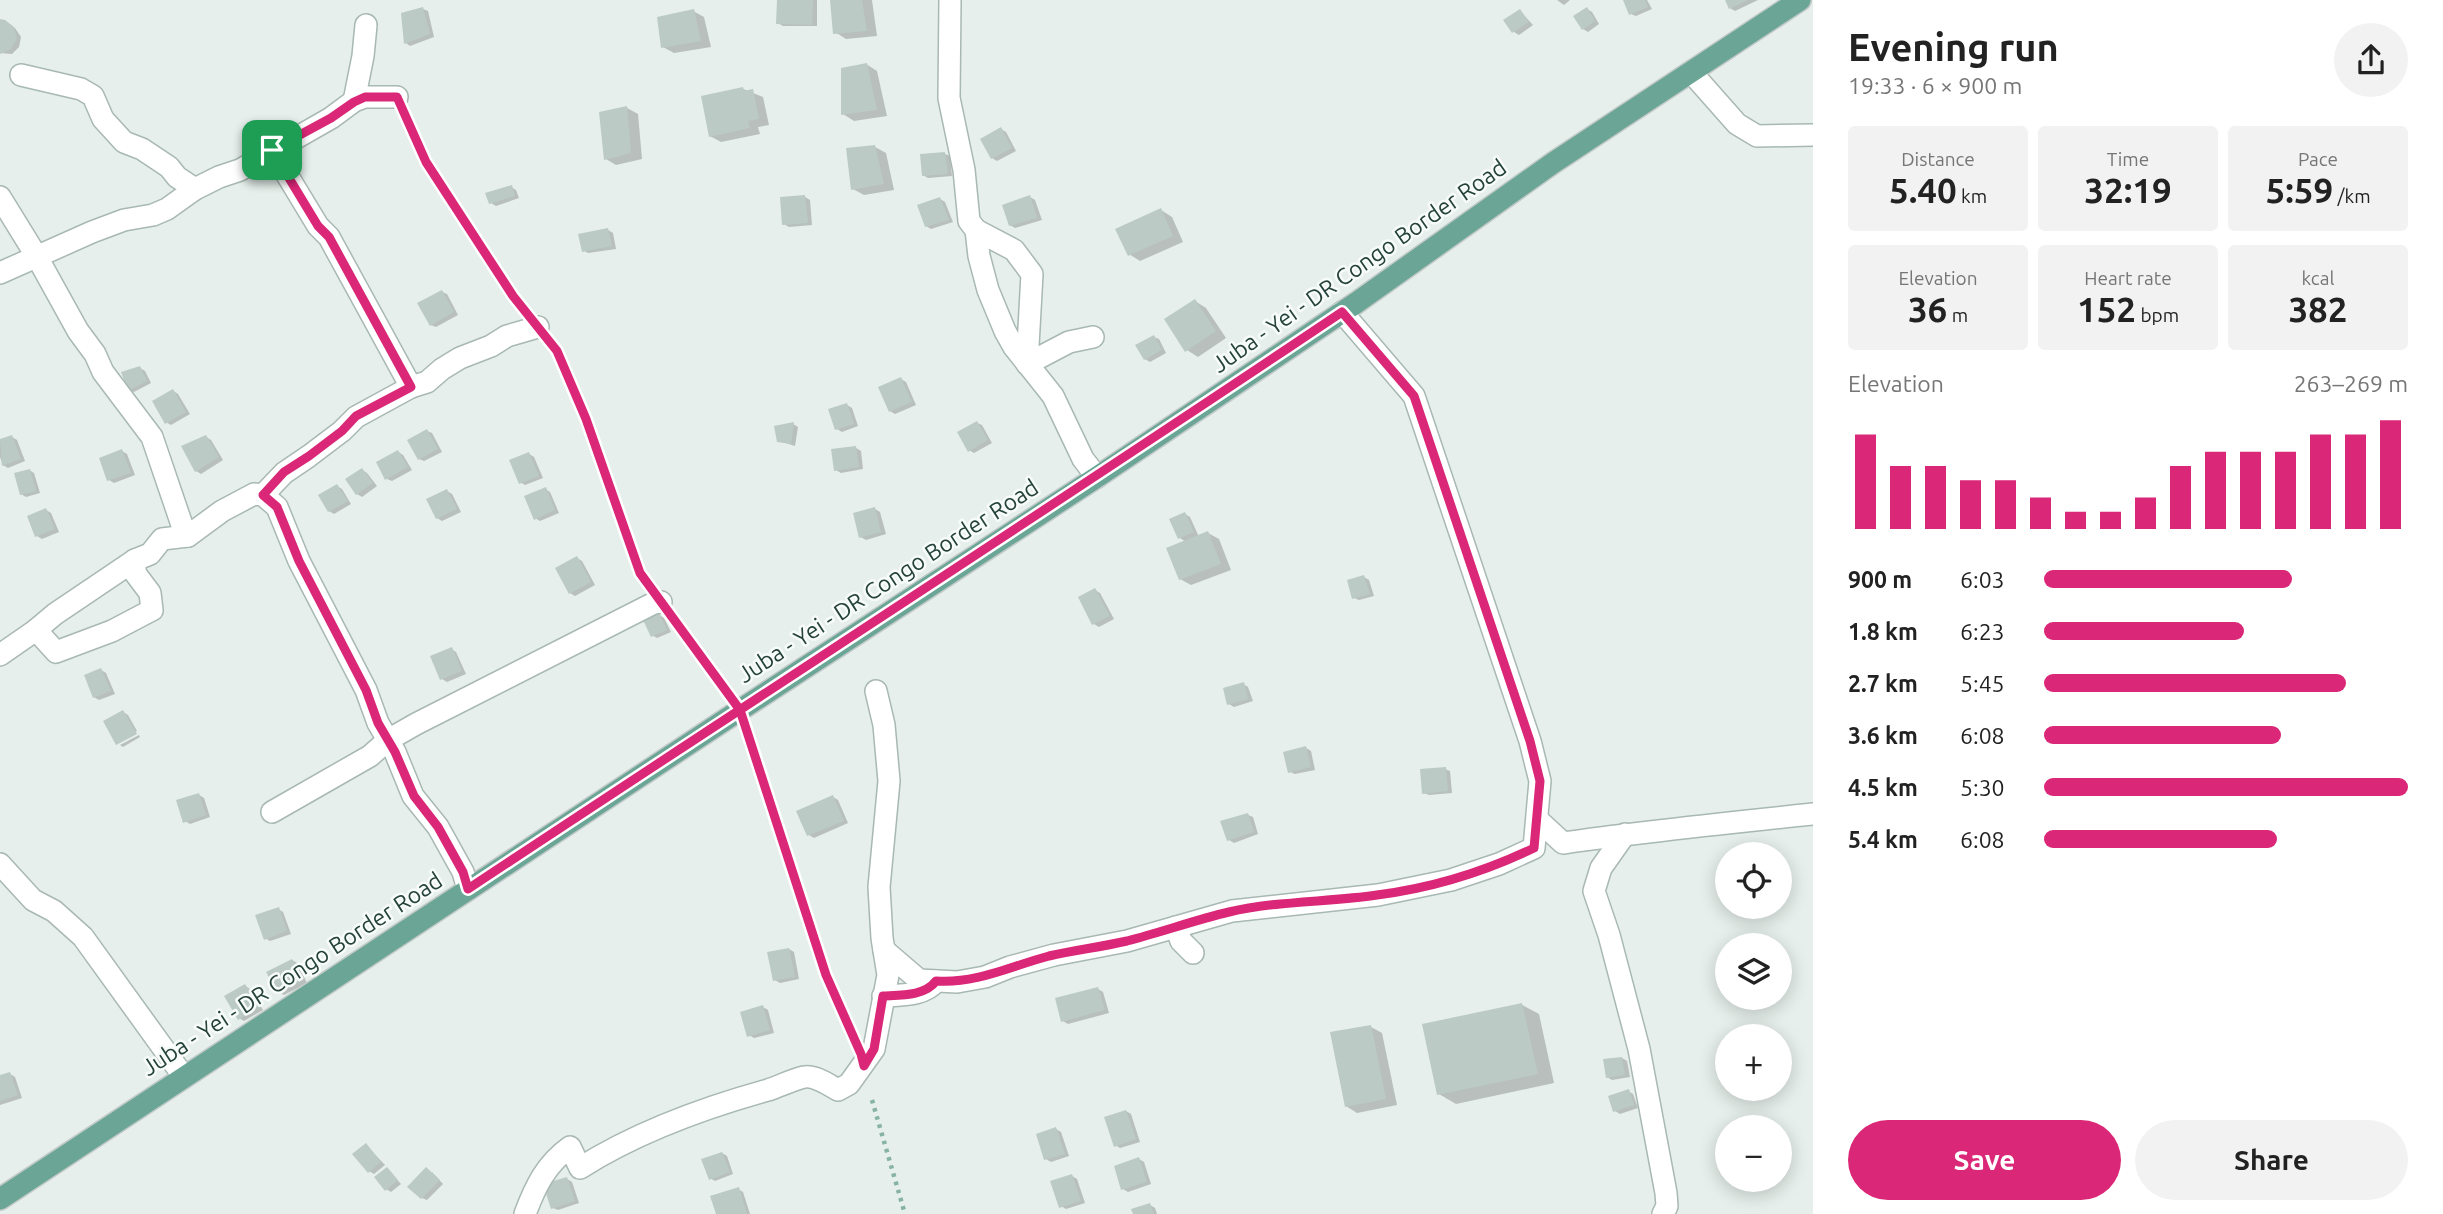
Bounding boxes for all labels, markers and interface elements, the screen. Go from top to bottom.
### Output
button: share [2334,23,2408,97]
text: Evening run [1848,26,2059,68]
text: 19:33 · 6 × 900 m [1848,73,2022,98]
pin [242,120,302,180]
icon: arrive [253,131,291,169]
text: Distance [1901,148,1975,170]
text: Time [2107,148,2149,170]
text: Pace [2298,148,2338,170]
street label: Juba - Yei - DR Congo Border Road [1207,154,1510,377]
text: 5.40 [1889,170,1957,210]
text: 32:19 [2084,170,2172,210]
text: 5:59 [2265,170,2333,210]
text: km [1957,185,1987,207]
text: /km [2333,185,2371,207]
text: Elevation [1898,267,1978,289]
text: Heart rate [2084,267,2172,289]
text: kcal [2302,267,2334,289]
text: 36 [1908,289,1947,329]
text: 152 [2077,289,2136,329]
text: 382 [2288,289,2348,329]
text: m [1947,304,1968,326]
text: bpm [2136,304,2179,326]
text: Elevation [1848,371,1944,396]
text: 263–269 m [2294,371,2408,396]
street label: Juba - Yei - DR Congo Border Road [733,474,1043,687]
text: 900 m [1848,567,1912,592]
text: 6:03 [1960,567,2005,592]
text: 1.8 km [1848,619,1918,644]
text: 6:23 [1960,619,2005,644]
text: 2.7 km [1848,671,1918,696]
text: 5:45 [1960,671,2005,696]
text: 3.6 km [1848,723,1918,748]
text: 6:08 [1960,723,2005,748]
text: 4.5 km [1848,775,1918,800]
text: 5:30 [1960,775,2005,800]
text: 5.4 km [1848,827,1918,852]
text: 6:08 [1960,827,2005,852]
map controls [1715,842,1792,1192]
button: locate [1715,842,1792,919]
street label: Juba - Yei - DR Congo Border Road [137,867,447,1080]
button: layers [1715,933,1792,1010]
button: + [1715,1024,1792,1101]
button: − [1715,1115,1792,1192]
button: Save [1848,1120,2121,1200]
button: Share [2135,1120,2408,1200]

